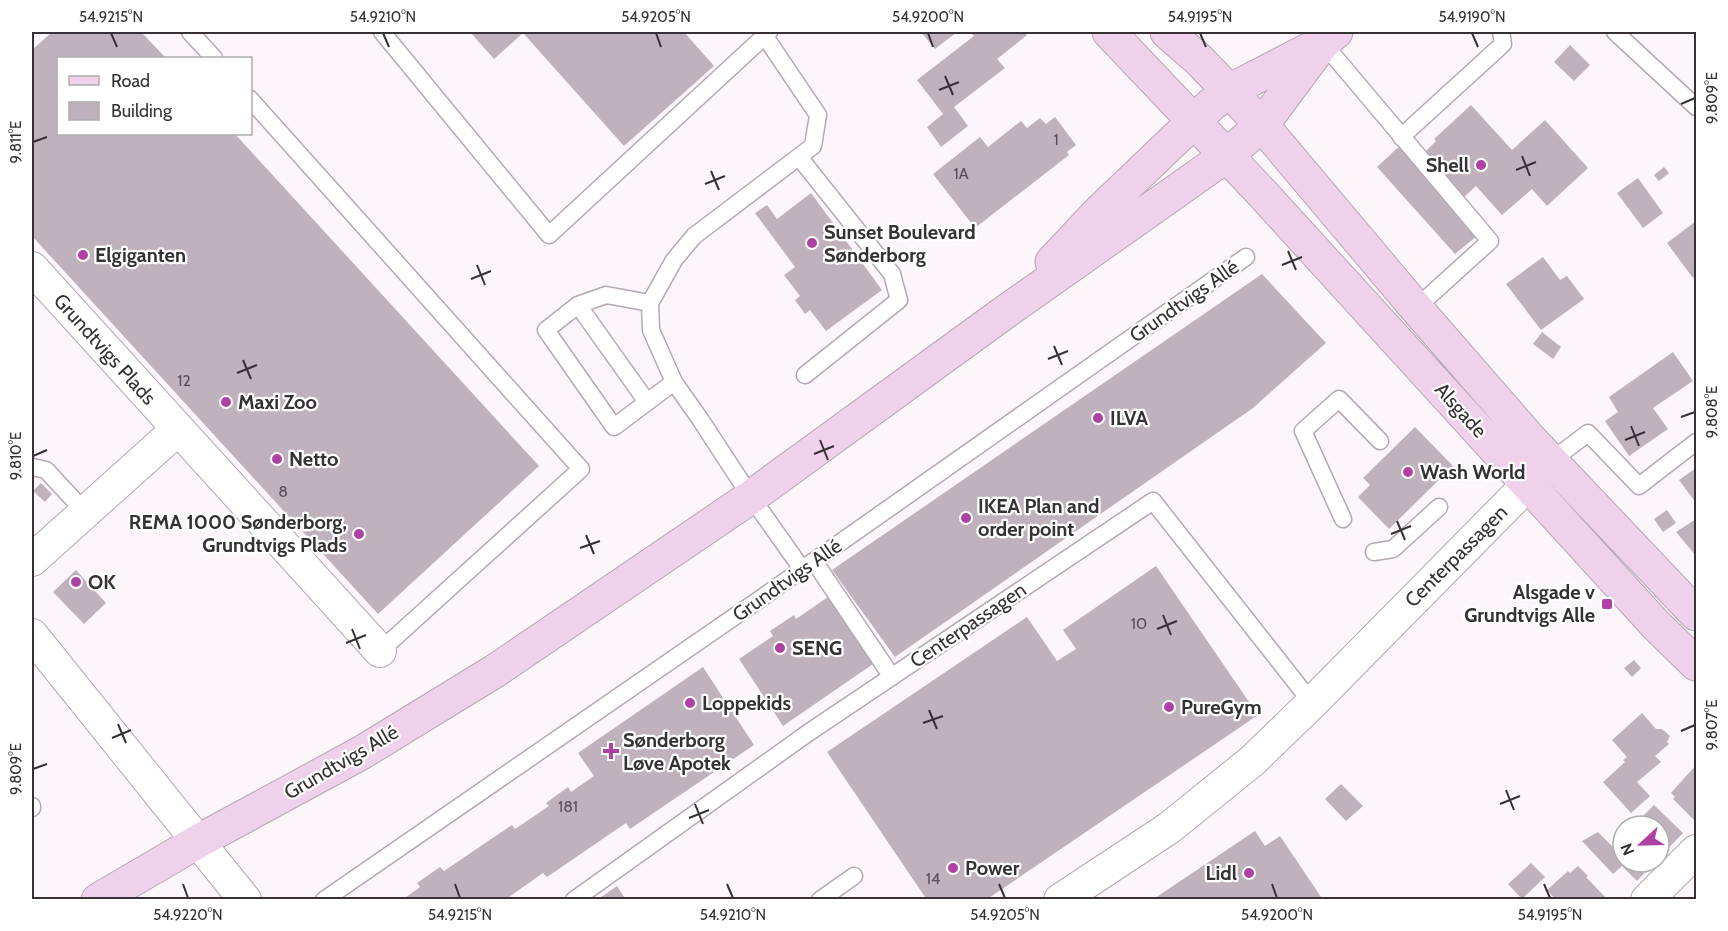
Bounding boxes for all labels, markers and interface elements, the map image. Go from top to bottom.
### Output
text: 54.9215°N [79,8,143,26]
text: 54.9210°N [350,8,416,26]
text: 54.9205°N [621,8,691,26]
text: 54.9200°N [892,8,964,26]
text: 54.9195°N [1168,8,1232,26]
text: 54.9190°N [1438,8,1506,26]
legend [57,57,252,135]
text: Road [111,70,150,92]
text: 9.809°E [1703,72,1721,124]
text: Building [111,100,173,122]
text: 9.811°E [7,121,25,163]
house number: 1 [1053,130,1059,149]
place label: Shell [1426,153,1469,177]
marker: Shell [1474,158,1488,172]
house number: 1A [953,164,969,183]
place label: Sunset Boulevard Sønderborg [824,220,976,267]
marker: Sunset Boulevard Sønderborg [805,236,819,250]
place label: Elgiganten [95,243,186,267]
marker: Elgiganten [76,248,90,262]
street label: Grundtvigs Allé [1125,255,1243,347]
street label: Grundtvigs Plads [49,289,161,409]
house number: 12 [177,371,191,390]
street label: Alsgade [1430,377,1492,443]
text: 9.808°E [1703,386,1721,438]
place label: Maxi Zoo [238,390,317,414]
marker: Maxi Zoo [219,395,233,409]
place label: ILVA [1110,406,1149,430]
marker: ILVA [1091,411,1105,425]
text: 9.810°E [7,432,25,480]
place label: Netto [289,447,338,471]
marker: Netto [270,452,284,466]
place label: Wash World [1420,460,1526,484]
marker: Wash World [1401,465,1415,479]
house number: 8 [278,482,288,501]
place label: IKEA Plan and order point [978,494,1100,541]
street label: Centerpassagen [1400,500,1512,612]
place label: REMA 1000 Sønderborg, Grundtvigs Plads [129,510,347,557]
marker: IKEA Plan and order point [959,511,973,525]
marker: REMA 1000 Sønderborg, Grundtvigs Plads [352,527,366,541]
street label: Grundtvigs Allé [728,534,846,626]
place label: OK [88,570,116,594]
marker: OK [69,575,83,589]
street label: Centerpassagen [905,577,1031,673]
place label: Alsgade v Grundtvigs Alle [1464,580,1595,627]
marker: Alsgade v Grundtvigs Alle [1600,597,1614,611]
house number: 10 [1131,614,1147,633]
place label: SENG [792,636,842,660]
marker: SENG [773,641,787,655]
place label: Loppekids [702,691,791,715]
place label: PureGym [1181,695,1262,719]
marker: Loppekids [683,696,697,710]
marker: PureGym [1162,700,1176,714]
text: 9.807°E [1703,700,1721,750]
street label: Grundtvigs Allé [280,720,402,804]
place label: Sønderborg Løve Apotek [623,728,731,775]
text: 9.809°E [7,743,25,795]
marker: Sønderborg Løve Apotek [604,744,618,758]
house number: 181 [558,797,578,816]
north arrow [1611,814,1671,874]
text: N [1617,841,1638,858]
place label: Power [965,856,1020,880]
marker: Power [946,861,960,875]
place label: Lidl [1206,861,1237,885]
marker: Lidl [1242,866,1256,880]
house number: 14 [926,869,940,888]
text: 54.9220°N [153,906,223,924]
text: 54.9215°N [428,906,492,924]
text: 54.9210°N [700,906,766,924]
text: 54.9205°N [970,906,1040,924]
text: 54.9200°N [1241,906,1313,924]
text: 54.9195°N [1518,906,1582,924]

